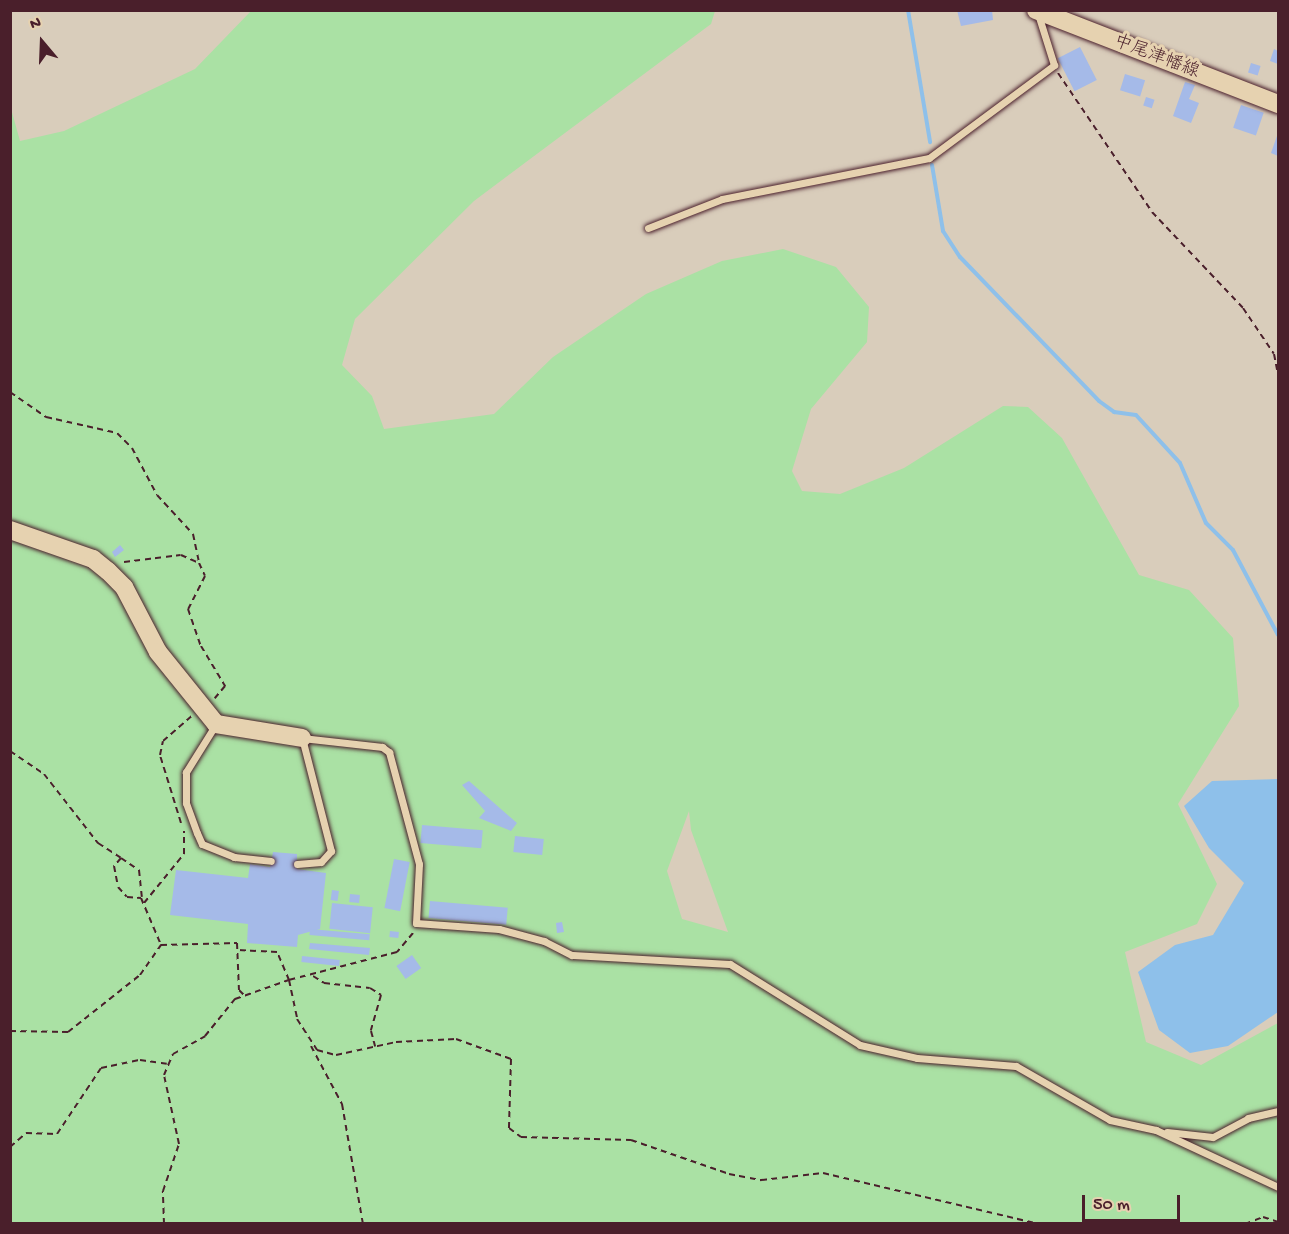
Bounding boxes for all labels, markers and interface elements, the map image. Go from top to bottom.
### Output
north arrow [12,12,72,72]
text: N [28,14,44,35]
street label: 中尾津幡線 [1110,32,1202,84]
scale bar [1085,1183,1182,1221]
text: 50 m [1093,1195,1130,1216]

